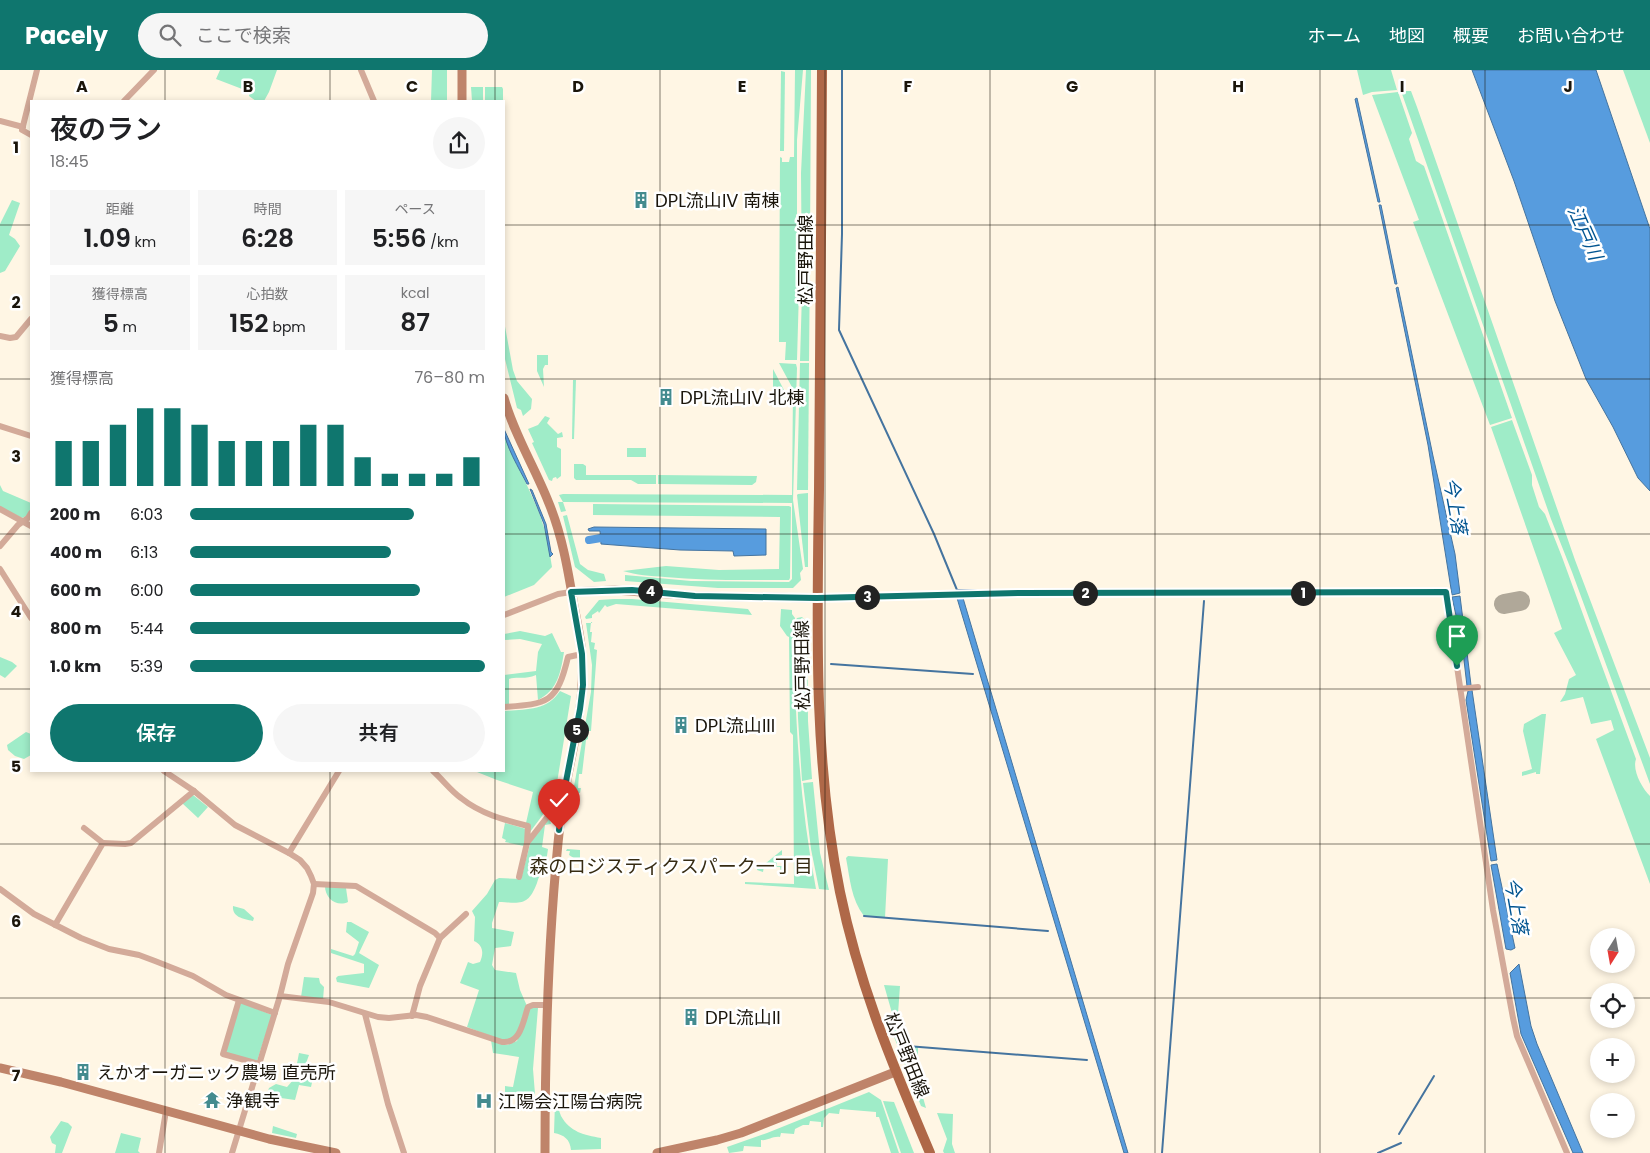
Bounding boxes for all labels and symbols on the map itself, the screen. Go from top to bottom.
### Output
text: A [76,75,88,98]
text: B [243,75,253,98]
text: C [406,75,418,98]
text: D [572,75,584,98]
text: E [738,75,746,98]
text: F [904,75,913,98]
text: G [1066,75,1078,98]
text: H [1232,75,1244,98]
text: I [1400,75,1404,98]
text: J [1563,75,1573,98]
text: 1 [13,136,19,159]
place label: DPL流山IV 南棟 [655,188,779,213]
building icon: DPL流山IV 南棟 [631,190,651,210]
water label: 江戸川 [1561,201,1610,266]
street label: 松戸野田線 [793,215,818,305]
text: 2 [11,291,21,314]
place label: DPL流山IV 北棟 [680,385,804,410]
building icon: DPL流山IV 北棟 [656,387,676,407]
text: 3 [11,445,21,468]
water label: 今上落 [1437,476,1474,539]
pin: 4 [638,578,662,604]
pin: 2 [1072,580,1098,606]
pin: 1 [1290,580,1316,606]
pin: 3 [854,584,880,610]
text: 4 [11,600,22,623]
pin [1436,615,1478,666]
street label: 松戸野田線 [789,620,815,710]
place label: DPL流山III [695,713,775,738]
building icon: DPL流山III [671,715,691,735]
pin: 5 [564,718,588,742]
text: 5 [11,755,21,778]
pin [538,779,580,830]
district label: 森のロジスティクスパーク一丁目 [529,853,813,880]
water label: 今上落 [1498,876,1535,939]
text: 6 [11,910,21,933]
north arrow [1590,928,1635,972]
place label: DPL流山II [705,1005,781,1030]
building icon: DPL流山II [681,1007,701,1027]
street label: 松戸野田線 [879,1009,935,1101]
place label: えかオーガニック農場 直売所 [97,1060,336,1085]
building icon: えかオーガニック農場 直売所 [73,1062,93,1082]
text: 7 [12,1064,21,1087]
place label: 浄観寺 [226,1088,280,1113]
place label: 江陽会江陽台病院 [498,1089,642,1114]
temple icon: 浄観寺 [202,1090,222,1110]
hospital icon: 江陽会江陽台病院 [474,1091,494,1111]

